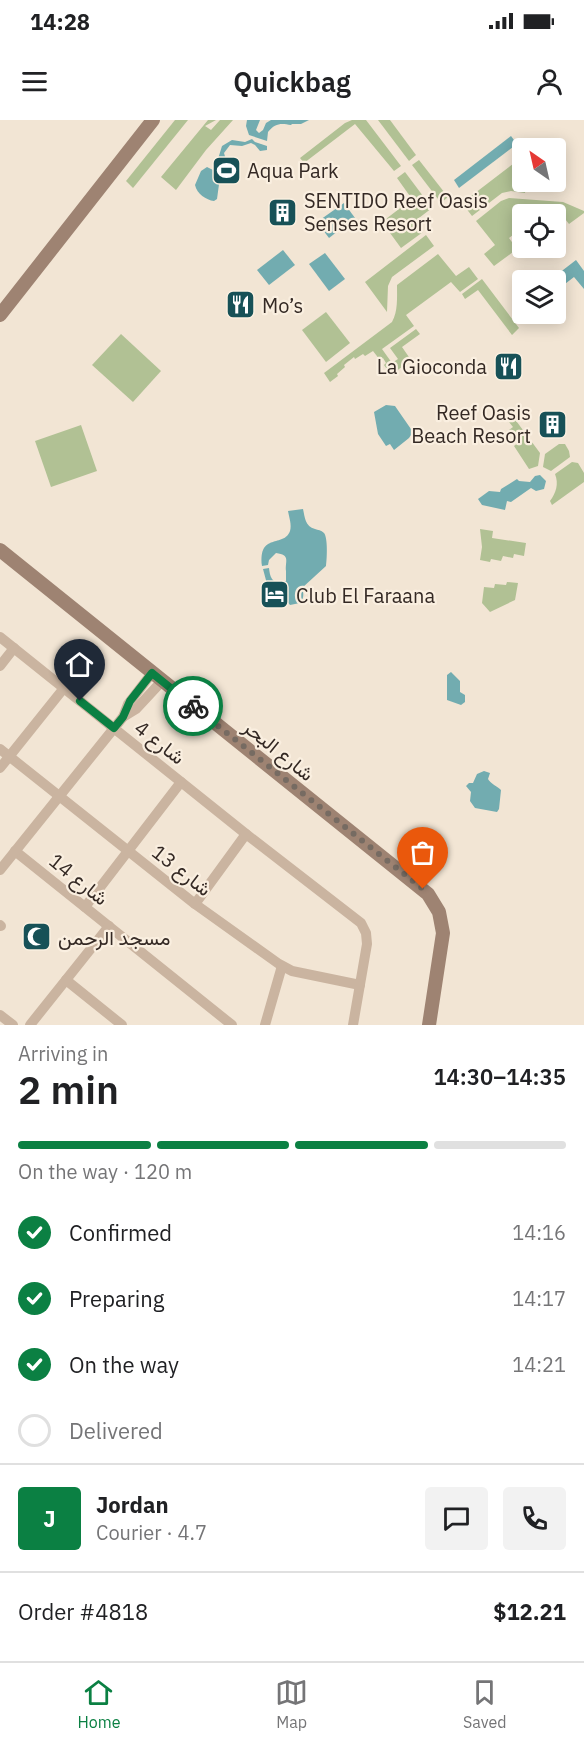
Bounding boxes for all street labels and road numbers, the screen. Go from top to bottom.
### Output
street label: شارع البحر [237,713,320,788]
street label: شارع 4 [129,714,191,771]
street label: شارع 13 [146,838,217,903]
street label: شارع 14 [43,847,114,912]

